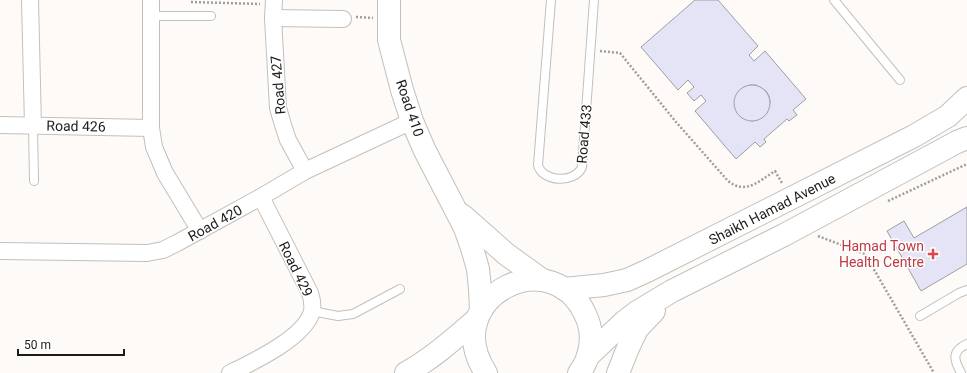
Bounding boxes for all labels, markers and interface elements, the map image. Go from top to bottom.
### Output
street label: Road 427 [267,55,289,115]
street label: Road 410 [393,77,427,139]
street label: Road 433 [573,104,595,164]
street label: Road 426 [46,117,106,135]
street label: Shaikh Hamad Avenue [706,170,838,248]
street label: Road 420 [185,202,245,244]
place label: Hamad Town Health Centre [839,238,924,270]
street label: Road 429 [276,239,316,299]
marker: Hamad Town Health Centre [927,248,939,260]
scale bar [18,331,124,357]
text: 50 m [24,338,51,352]

